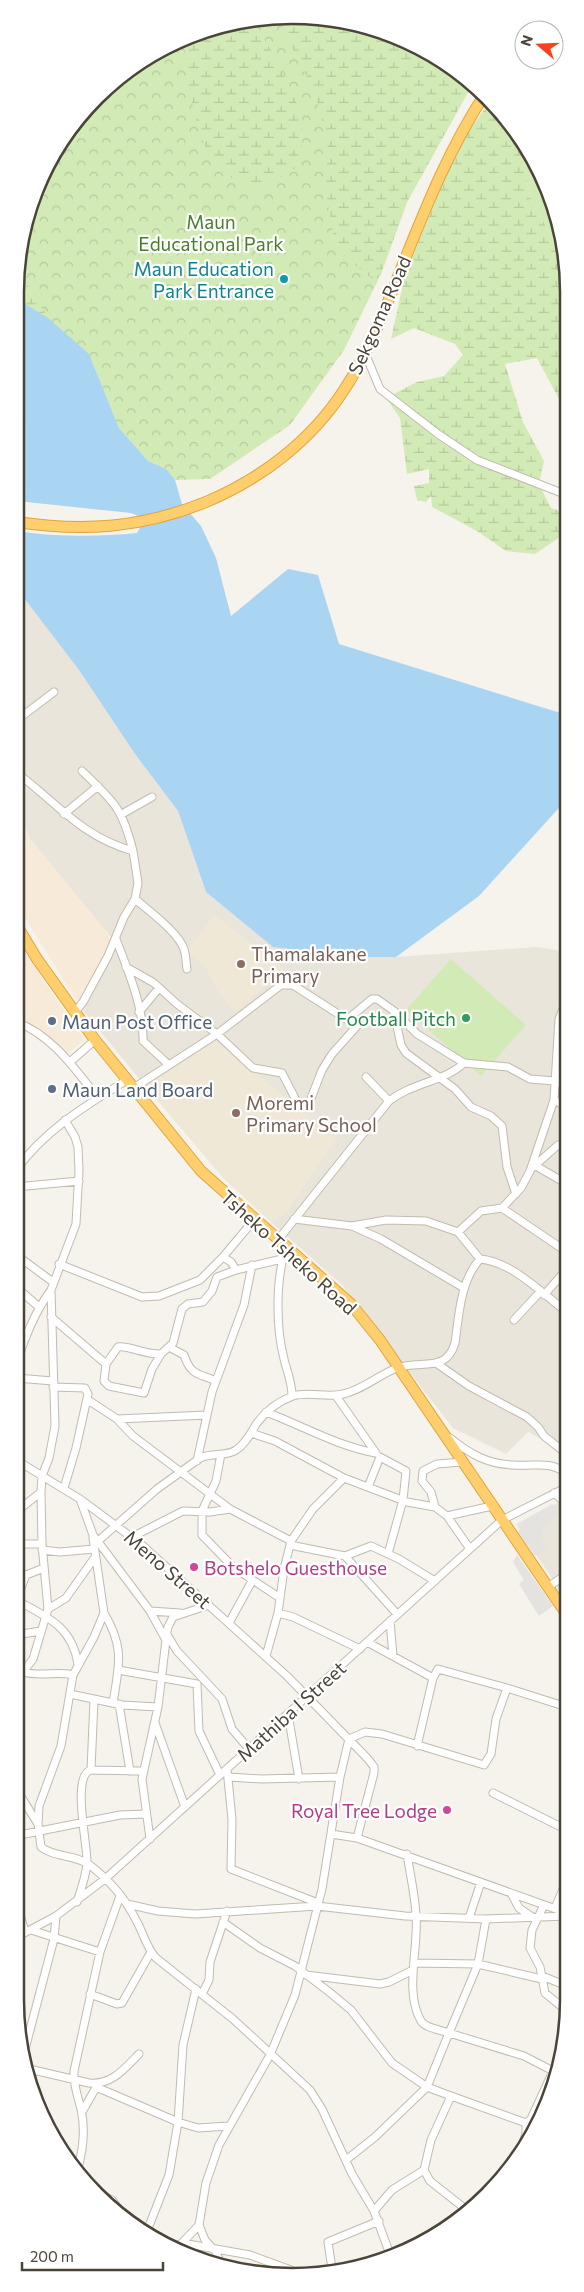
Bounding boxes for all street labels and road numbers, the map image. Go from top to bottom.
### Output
street label: Sekgoma Road [343,252,415,378]
street label: Tsheko Tsheko Road [216,1185,362,1319]
street label: Meno Street [120,1525,216,1613]
street label: Mathiba I Street [232,1656,350,1766]

